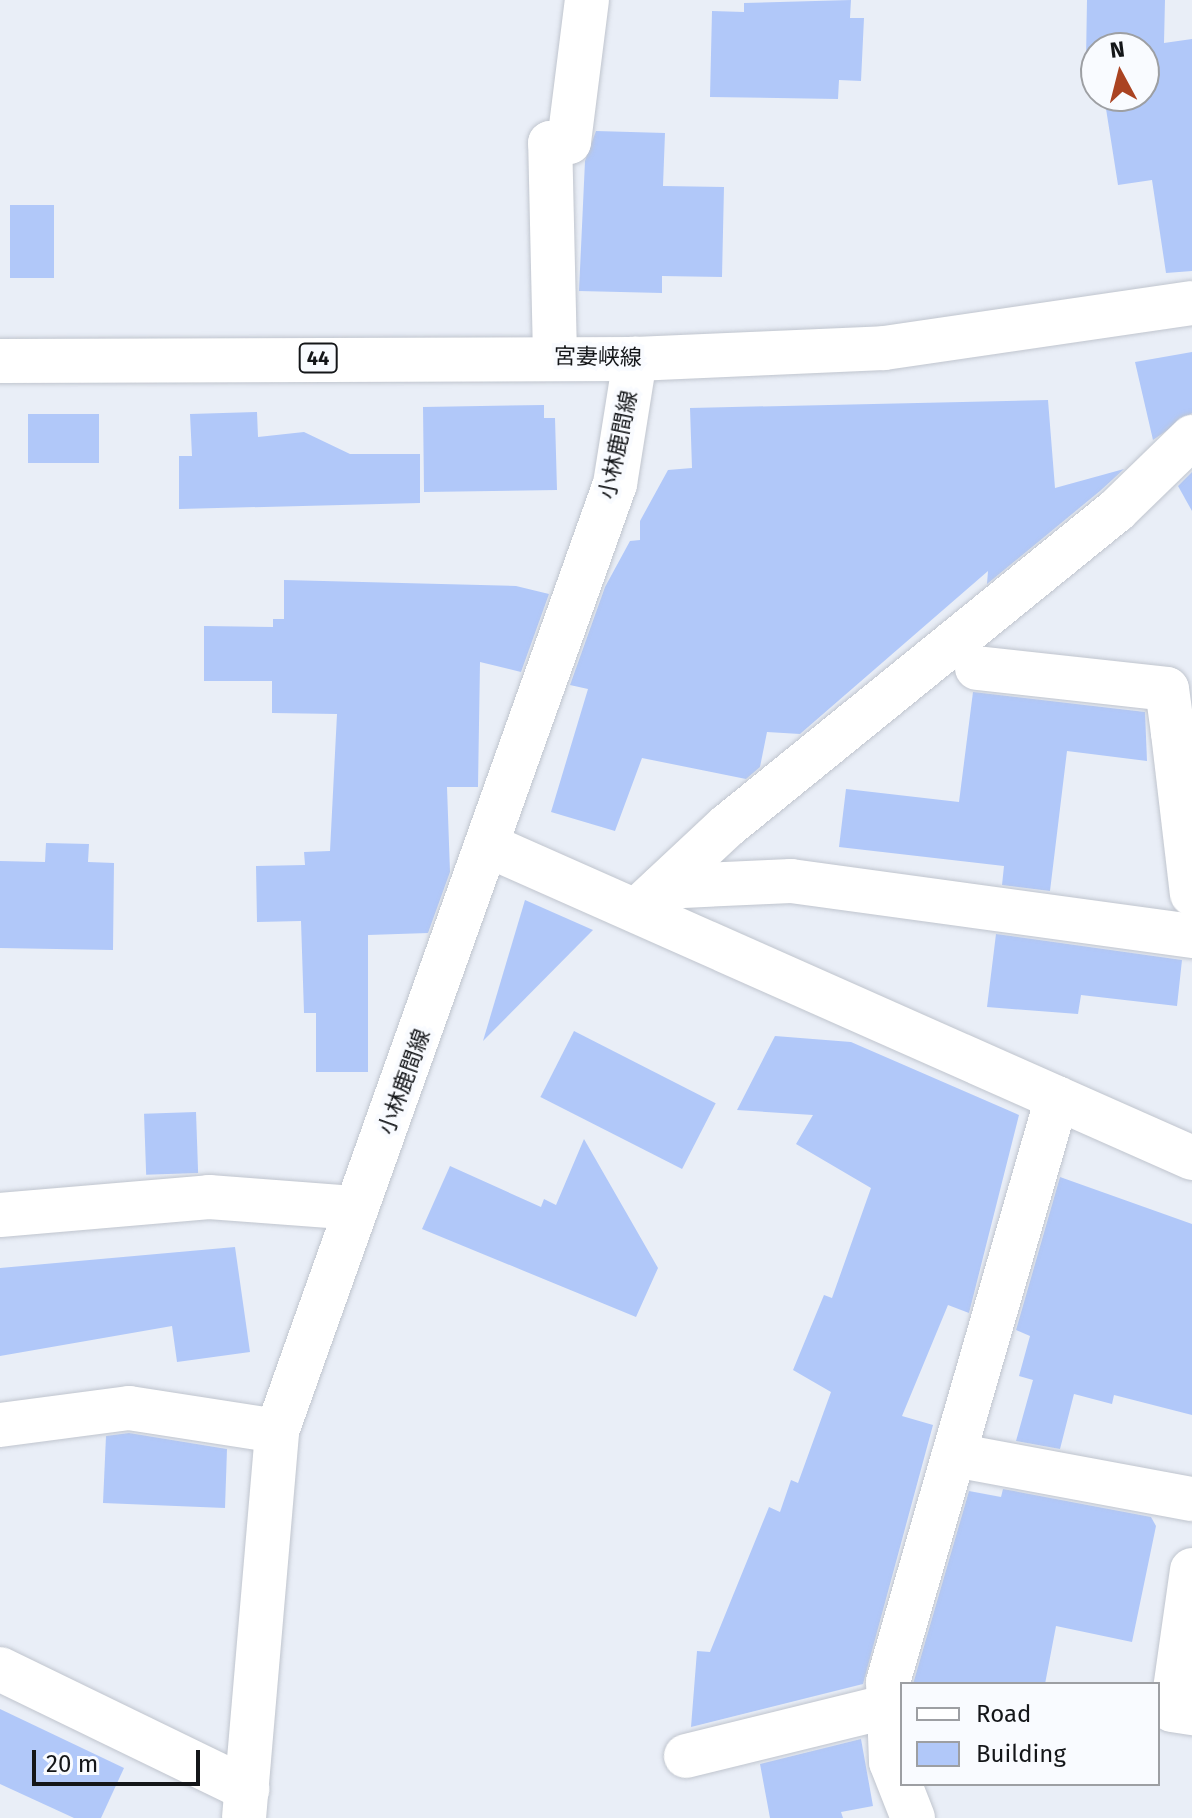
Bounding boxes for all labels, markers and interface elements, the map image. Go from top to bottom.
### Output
north arrow [1080,32,1160,112]
text: N [1108,35,1126,64]
road number: 44 [298,342,338,374]
street label: 宮妻峡線 [554,343,642,371]
street label: 小林鹿間線 [594,388,642,502]
street label: 小林鹿間線 [373,1026,435,1138]
legend [900,1682,1160,1786]
text: Road [976,1700,1031,1728]
scale bar [36,1734,204,1784]
text: Building [976,1740,1066,1768]
text: 20 m [46,1750,98,1778]

